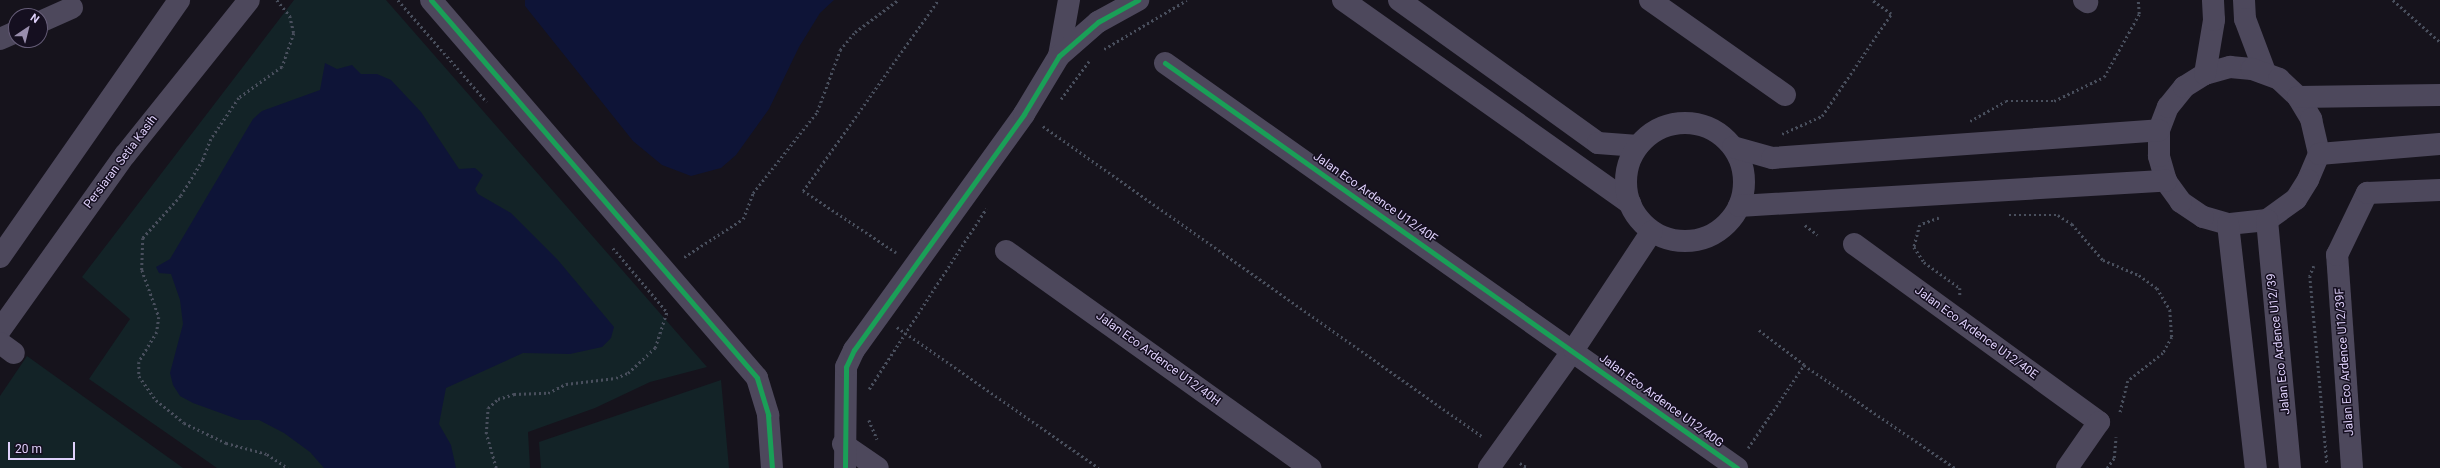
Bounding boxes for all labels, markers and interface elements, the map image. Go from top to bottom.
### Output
north arrow [8,8,48,48]
text: N [28,11,41,26]
street label: Persiaran Setia Kasih [81,112,161,212]
street label: Jalan Eco Ardence U12/40F [1310,150,1440,246]
street label: Jalan Eco Ardence U12/39 [2264,273,2294,415]
street label: Jalan Eco Ardence U12/40E [1912,283,2040,383]
street label: Jalan Eco Ardence U12/39F [2333,287,2357,437]
street label: Jalan Eco Ardence U12/40H [1093,309,1223,409]
street label: Jalan Eco Ardence U12/40G [1596,351,1726,451]
scale bar [10,434,77,460]
text: 20 m [15,442,42,456]

